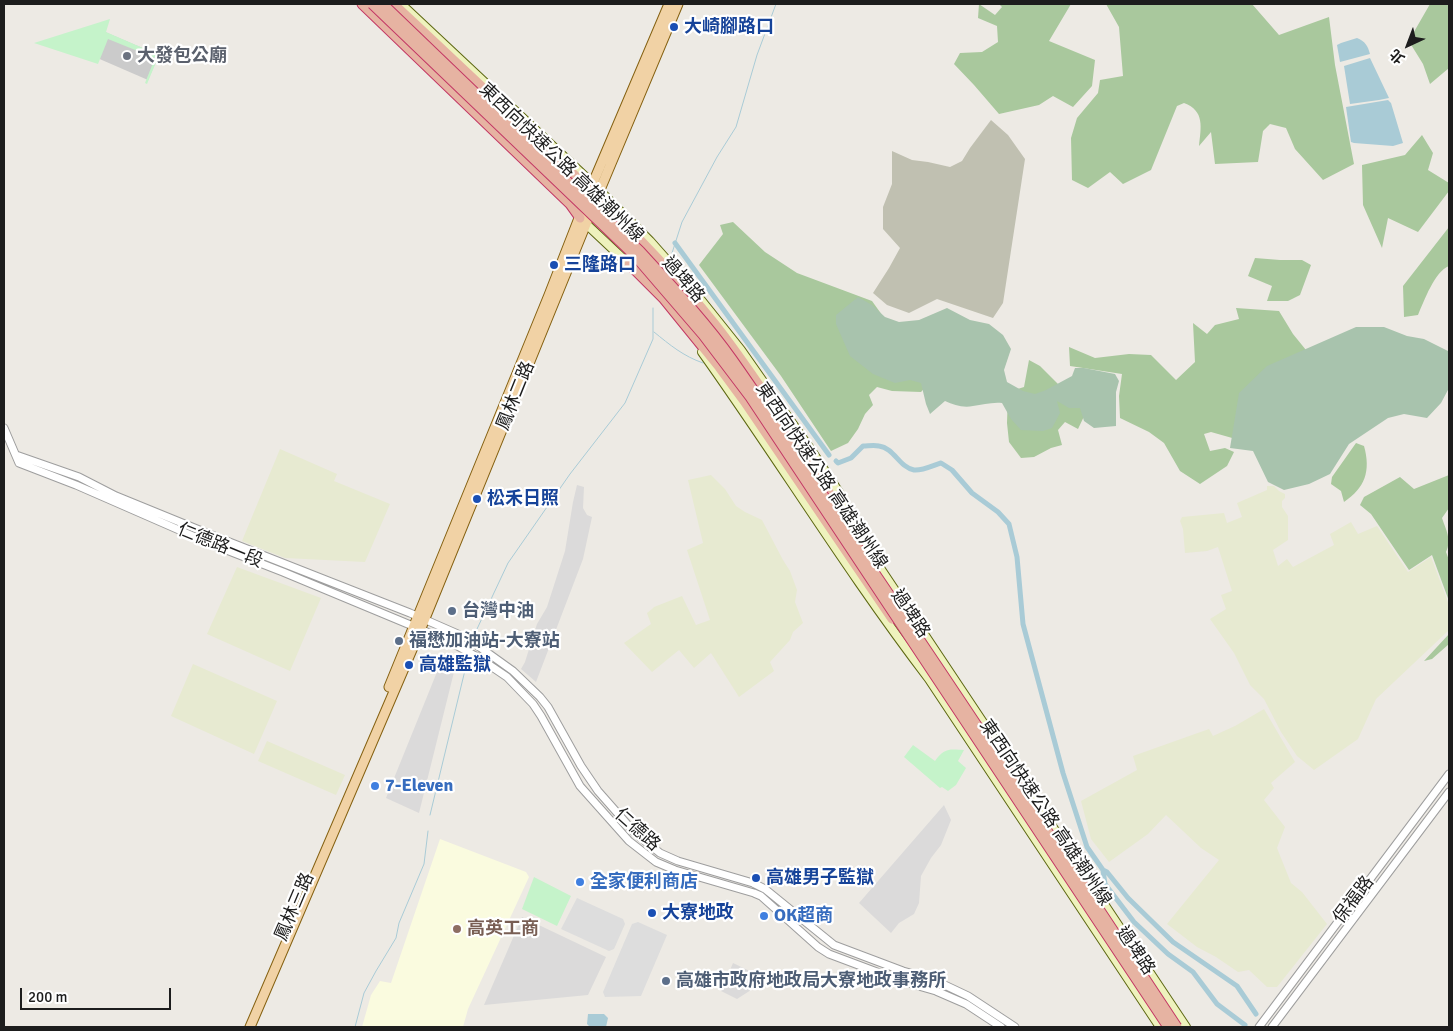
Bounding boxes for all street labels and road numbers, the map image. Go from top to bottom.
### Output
street label: 東西向快速公路 高雄潮州線 [474,79,648,247]
street label: 過埤路 [657,253,709,307]
street label: 鳳林二路 [493,359,539,433]
street label: 東西向快速公路 高雄潮州線 [751,379,891,573]
street label: 仁德路一段 [174,519,266,573]
street label: 過埤路 [886,586,934,642]
street label: 東西向快速公路 高雄潮州線 [975,716,1115,910]
street label: 仁德路 [610,804,664,856]
street label: 鳳林三路 [271,870,319,944]
street label: 保福路 [1329,872,1379,928]
street label: 過埤路 [1111,923,1159,979]

